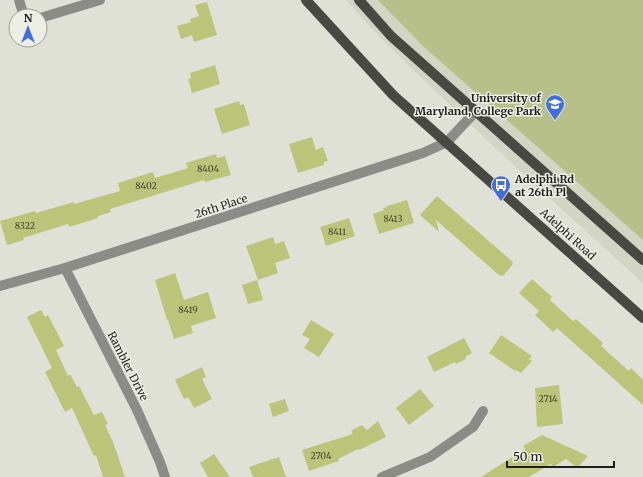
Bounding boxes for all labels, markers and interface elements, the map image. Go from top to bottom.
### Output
north arrow [8,8,48,48]
text: N [24,11,33,25]
place label: University of Maryland, College Park [415,91,542,118]
school or university icon: University of Maryland, College Park [544,93,566,121]
house number: 8404 [197,163,219,174]
place label: Adelphi Rd at 26th Pl [514,172,574,199]
bus stop icon: Adelphi Rd at 26th Pl [490,174,512,202]
house number: 8402 [135,180,157,191]
street label: 26th Place [193,191,249,221]
street label: Adelphi Road [537,205,599,263]
house number: 8413 [383,213,403,224]
house number: 8322 [15,220,35,231]
house number: 8411 [328,226,346,237]
house number: 8419 [178,304,198,315]
street label: Rambler Drive [104,329,152,403]
house number: 2714 [538,393,558,404]
scale bar [507,443,614,469]
text: 50 m [513,449,542,464]
house number: 2704 [310,450,332,461]

